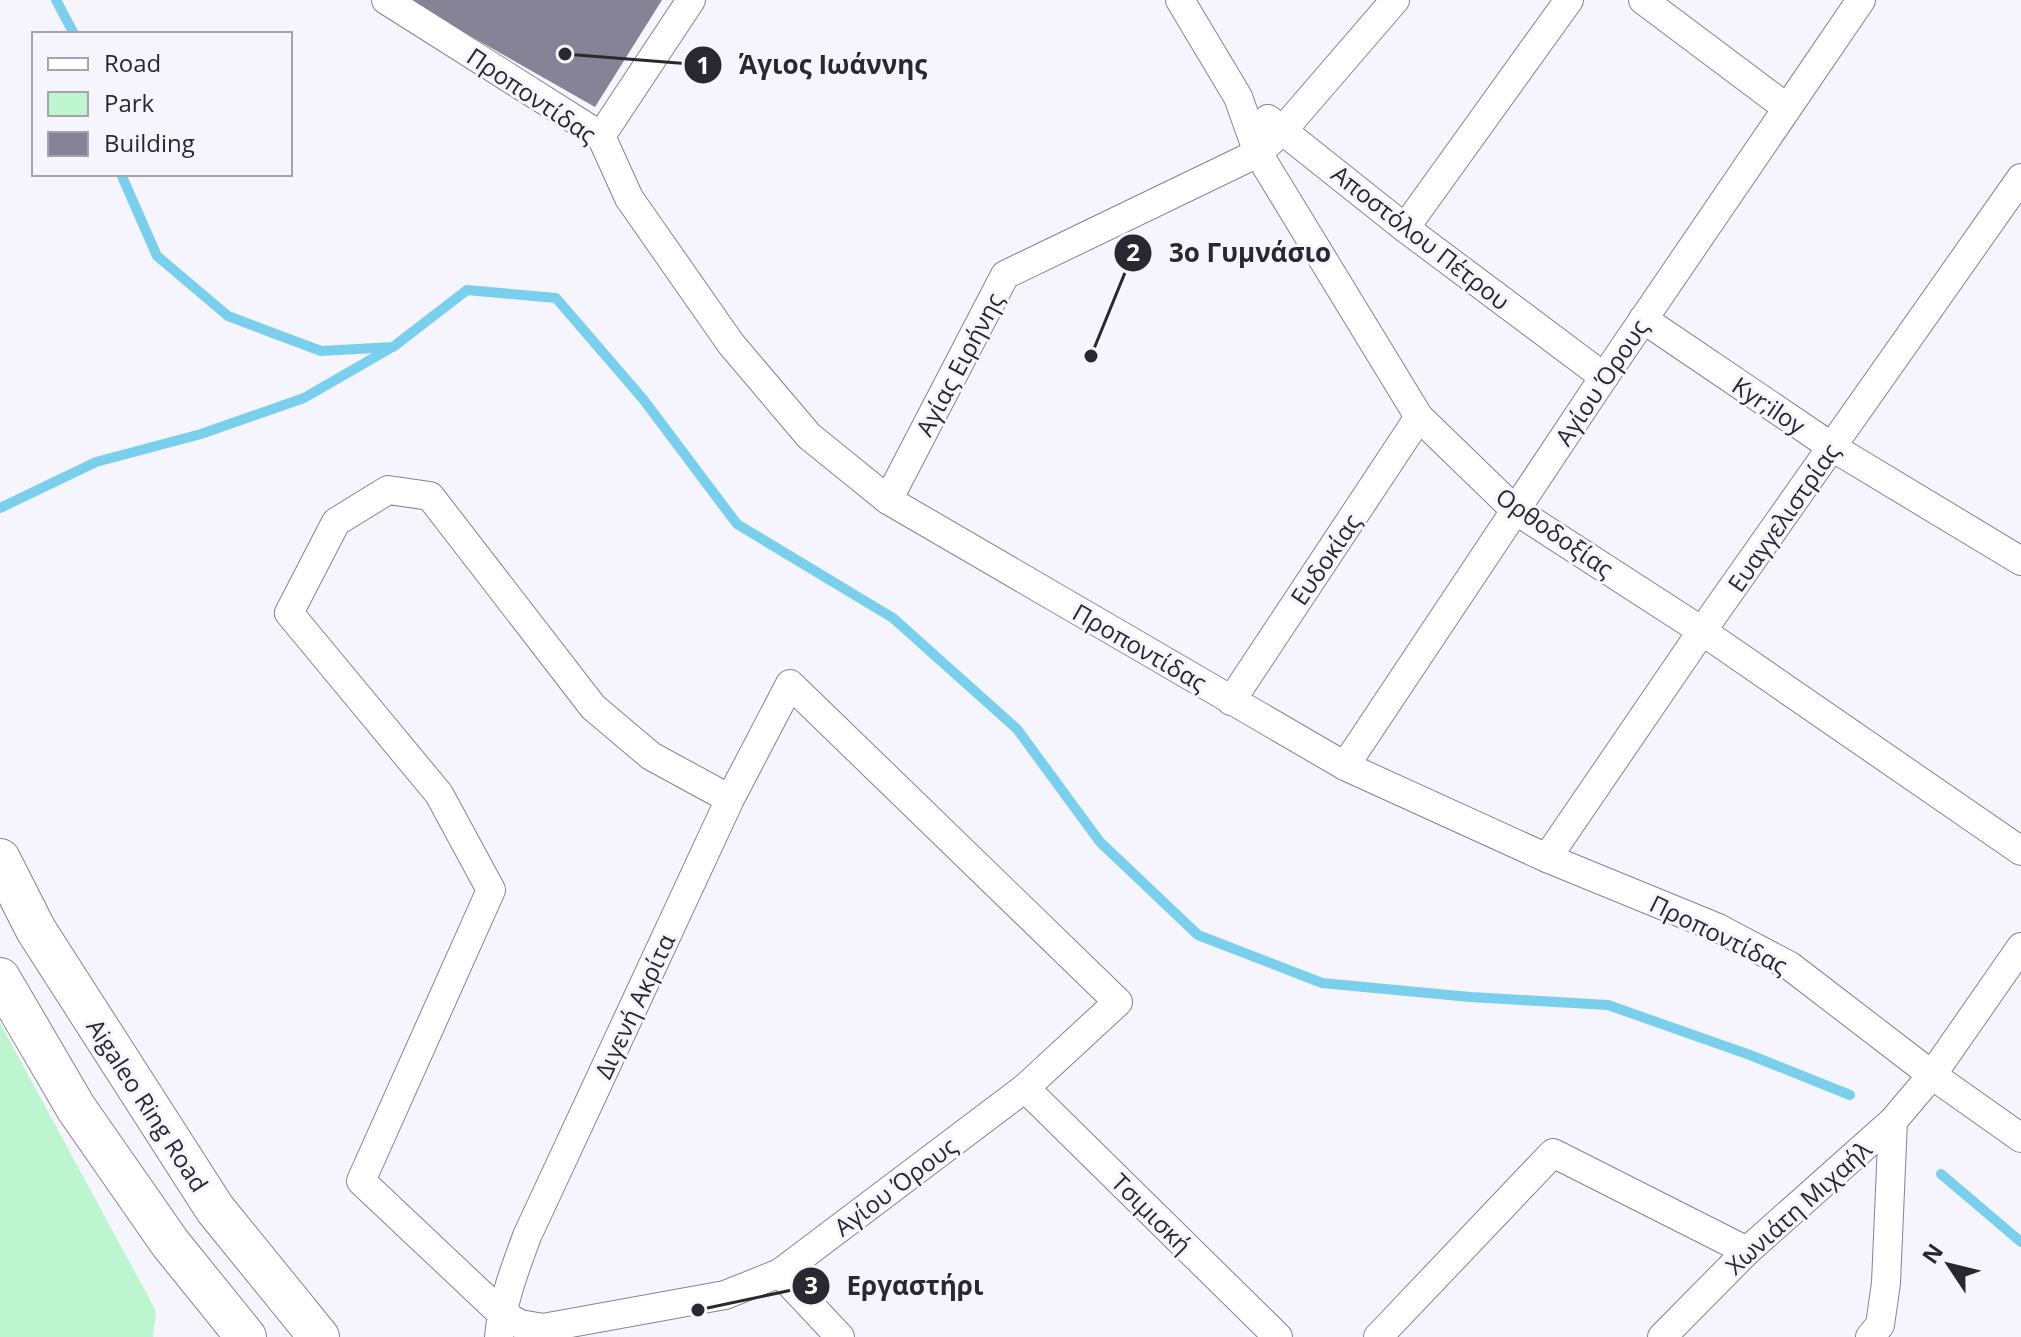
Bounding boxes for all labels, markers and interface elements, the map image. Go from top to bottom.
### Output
legend [32,32,292,176]
street label: Προποντίδας [461,40,603,150]
callout: Άγιος Ιωάννης [683,40,944,90]
text: Road [104,46,161,79]
text: Άγιος Ιωάννης [739,46,927,82]
text: 1 [696,48,710,81]
text: Park [104,86,155,119]
text: Building [104,126,195,159]
street label: Αποστόλου Πέτρου [1325,157,1517,317]
callout: 3ο Γυμνάσιο [1113,228,1348,278]
text: 3ο Γυμνάσιο [1169,234,1331,270]
text: 2 [1126,235,1140,268]
street label: Αγίας Ειρήνης [907,287,1011,441]
street label: Αγίου Όρους [1547,312,1655,452]
street label: Kyr;iloy [1726,369,1813,442]
street label: Ευαγγελιστρίας [1719,436,1847,598]
street label: Ορθοδοξίας [1490,479,1620,585]
street label: Ευδοκίας [1282,507,1368,611]
street label: Προποντίδας [1067,595,1213,699]
street label: Προποντίδας [1645,886,1793,982]
street label: Διγενή Ακρίτα [586,928,682,1084]
street label: Aigaleo Ring Road [80,1012,216,1198]
street label: Αγίου Όρους [827,1129,963,1243]
street label: Χωνιάτη Μιχαήλ [1718,1133,1878,1281]
street label: Τσιμισκή [1105,1166,1199,1260]
north arrow [1909,1225,1989,1305]
text: N [1914,1237,1949,1269]
callout: Εργαστήρι [791,1261,999,1311]
text: Εργαστήρι [847,1267,984,1303]
text: 3 [804,1268,818,1301]

